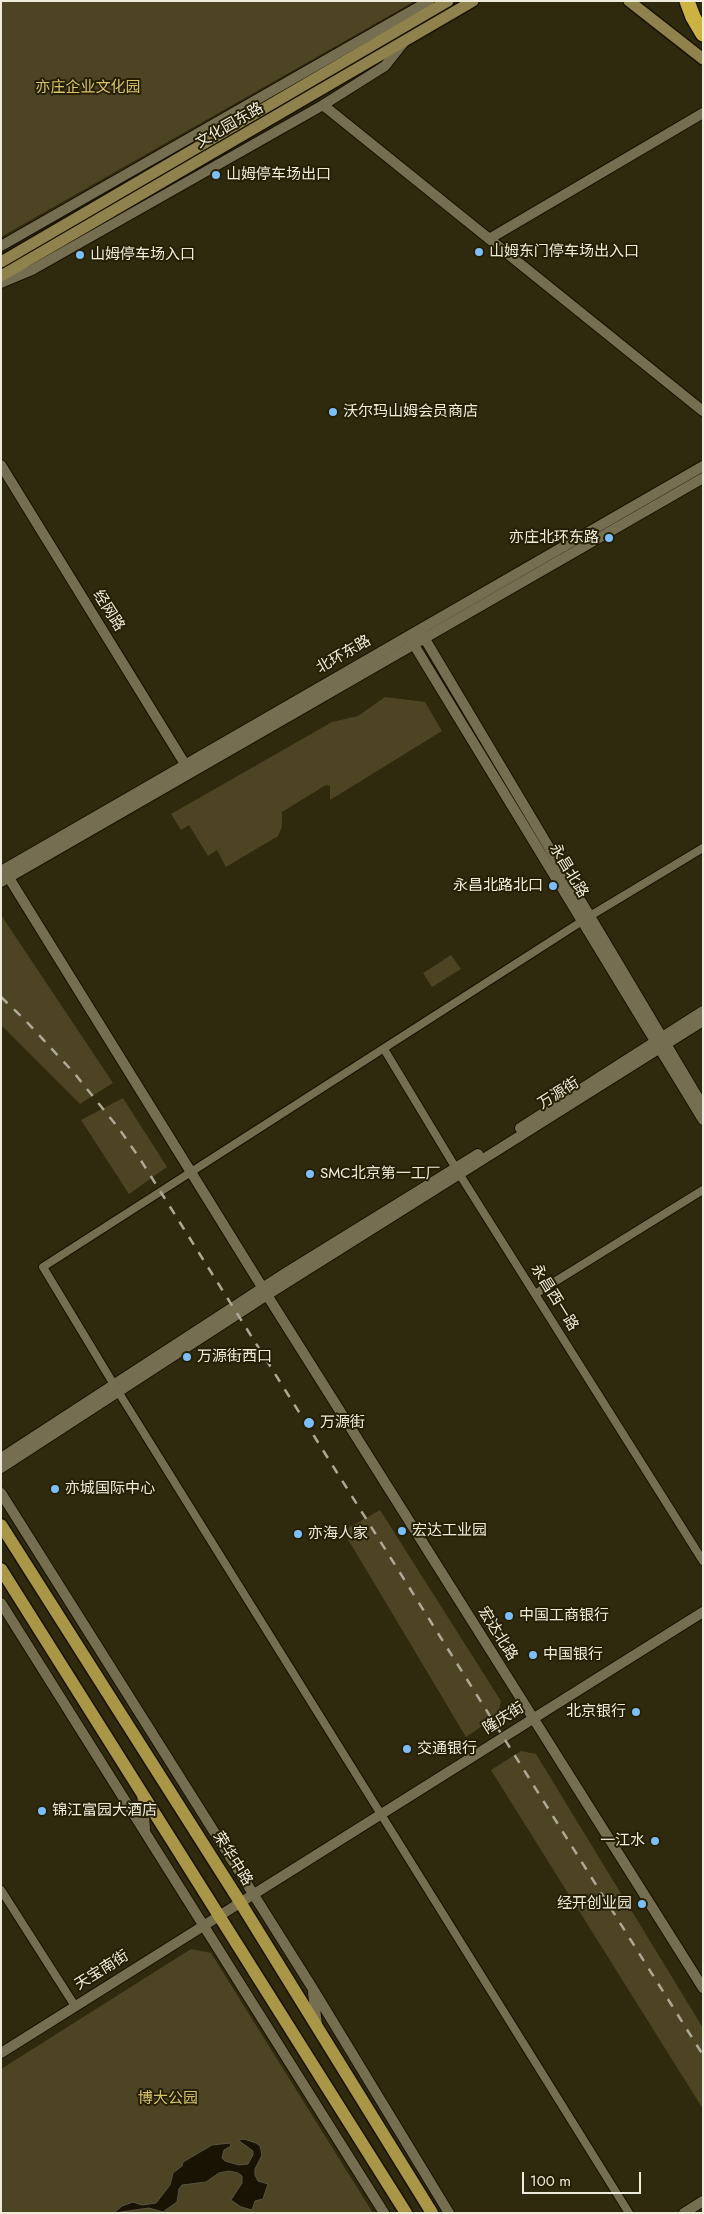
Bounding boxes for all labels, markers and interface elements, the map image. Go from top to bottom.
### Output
park label: 亦庄企业文化园 [36,79,140,97]
street label: 文化园东路 [193,99,267,153]
place label: 山姆停车场出口 [226,166,331,184]
marker: 山姆停车场出口 [210,169,222,181]
place label: 山姆东门停车场出入口 [489,243,639,261]
place label: 山姆停车场入口 [90,246,195,264]
marker: 山姆东门停车场出入口 [473,246,485,258]
marker: 山姆停车场入口 [74,249,86,261]
place label: 沃尔玛山姆会员商店 [343,403,478,421]
marker: 沃尔玛山姆会员商店 [327,406,339,418]
place label: 亦庄北环东路 [509,529,599,547]
marker: 亦庄北环东路 [603,532,615,544]
street label: 经网路 [88,587,128,635]
street label: 北环东路 [314,632,374,678]
street label: 永昌北路 [545,841,591,901]
place label: 永昌北路北口 [453,877,543,895]
marker: 永昌北路北口 [547,880,559,892]
street label: 万源街 [535,1074,583,1114]
place label: SMC北京第一工厂 [320,1165,441,1183]
marker: SMC北京第一工厂 [304,1168,316,1180]
street label: 永昌西一路 [526,1261,582,1335]
place label: 万源街西口 [197,1348,272,1366]
marker: 万源街西口 [181,1351,193,1363]
place label: 万源街 [320,1414,365,1432]
marker: 万源街 [302,1416,316,1430]
place label: 亦城国际中心 [65,1480,155,1498]
marker: 亦城国际中心 [49,1483,61,1495]
place label: 宏达工业园 [412,1522,487,1540]
place label: 亦海人家 [308,1525,368,1543]
marker: 宏达工业园 [396,1525,408,1537]
marker: 亦海人家 [292,1528,304,1540]
street label: 宏达北路 [473,1604,521,1664]
place label: 中国工商银行 [519,1607,609,1625]
marker: 中国工商银行 [503,1610,515,1622]
place label: 中国银行 [543,1646,603,1664]
marker: 中国银行 [527,1649,539,1661]
street label: 隆庆街 [480,1699,528,1739]
place label: 北京银行 [566,1703,626,1721]
marker: 北京银行 [630,1706,642,1718]
place label: 交通银行 [417,1740,477,1758]
marker: 交通银行 [401,1743,413,1755]
place label: 锦江富园大酒店 [52,1802,157,1820]
marker: 锦江富园大酒店 [36,1805,48,1817]
street label: 荣华中路 [208,1829,256,1889]
place label: 一江水 [600,1832,645,1850]
marker: 一江水 [649,1835,661,1847]
place label: 经开创业园 [557,1895,632,1913]
marker: 经开创业园 [636,1898,648,1910]
street label: 天宝南街 [72,1947,132,1995]
park label: 博大公园 [138,2090,198,2108]
scale bar [524,2162,643,2194]
text: 100 m [530,2170,571,2192]

